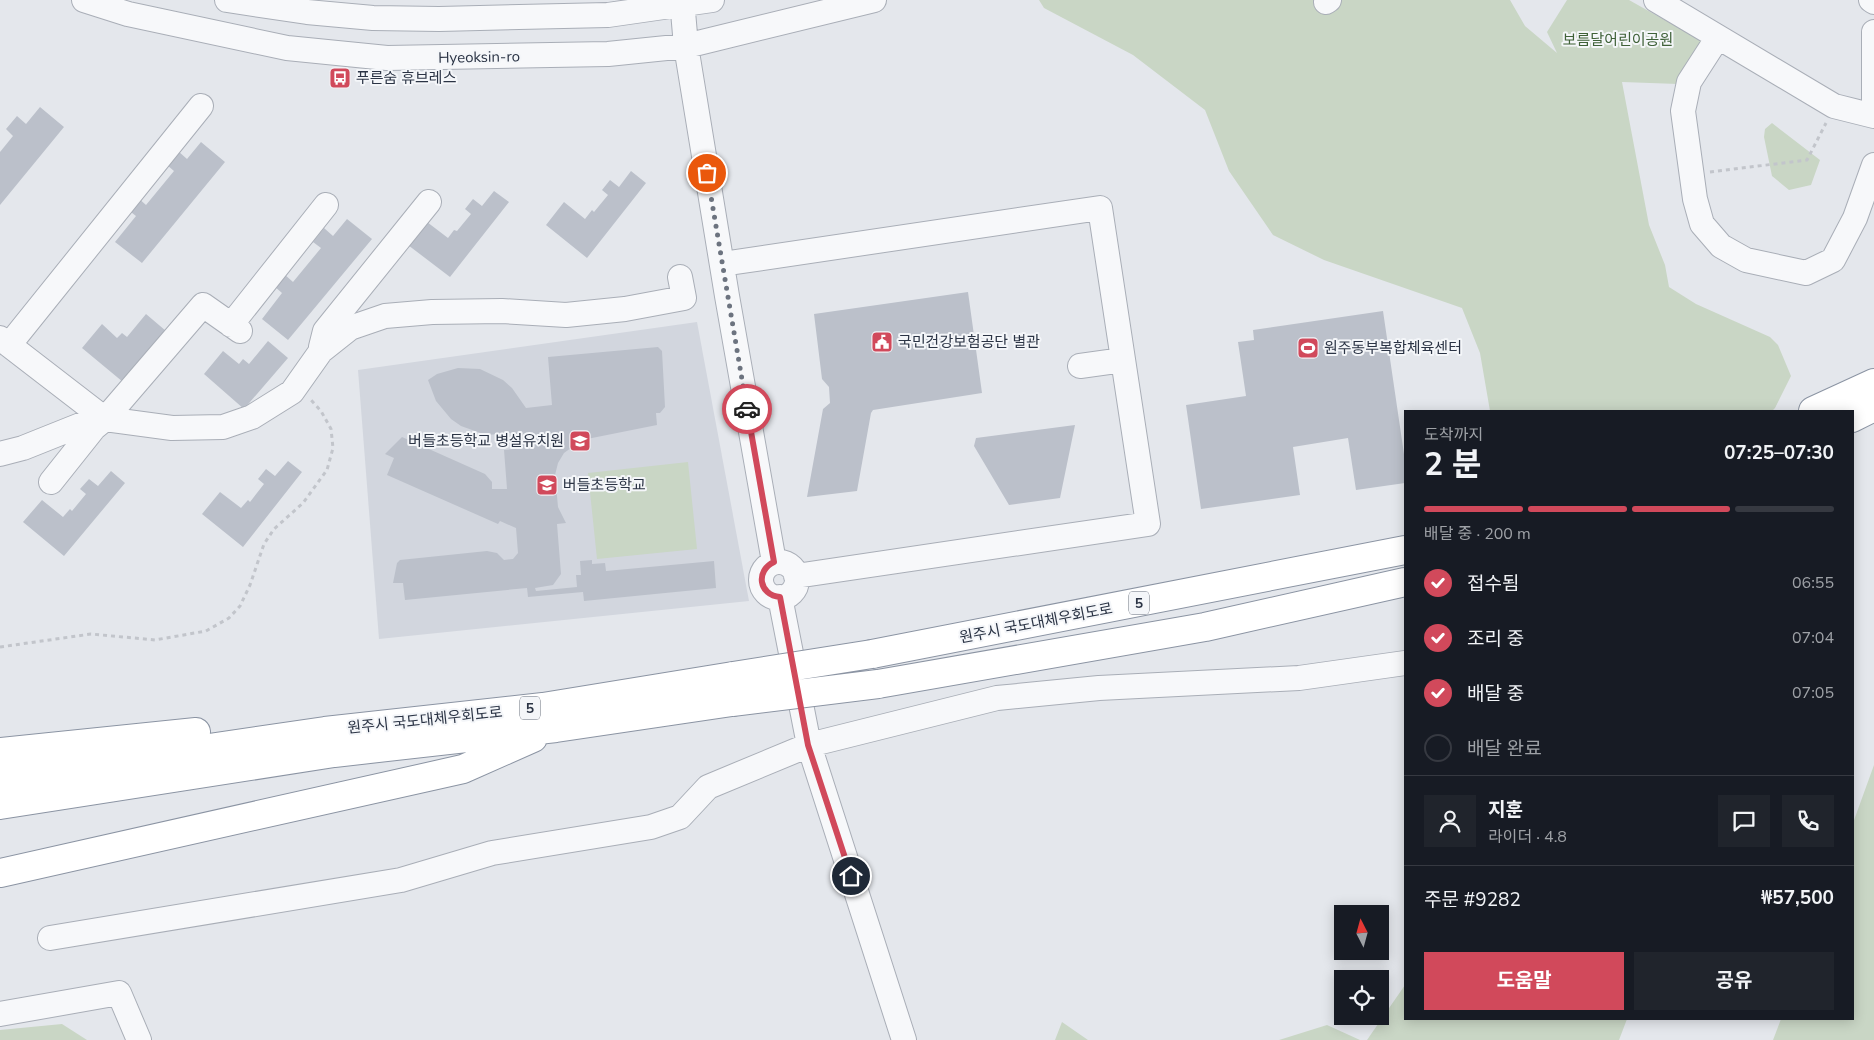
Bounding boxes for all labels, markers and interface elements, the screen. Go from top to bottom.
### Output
park label: 보름달어린이공원 [1563,30,1673,50]
street label: Hyeoksin-ro [438,46,520,68]
bus stop icon: 푸른숨 휴브레스 [328,66,352,90]
place label: 푸른숨 휴브레스 [356,68,457,88]
pin [686,152,728,194]
icon: bag [693,159,721,187]
public building icon: 국민건강보험공단 별관 [870,330,894,354]
place label: 국민건강보험공단 별관 [898,332,1040,352]
sports icon: 원주동부복합체육센터 [1296,336,1320,360]
place label: 원주동부복합체육센터 [1324,338,1462,358]
courier [722,384,772,434]
icon: car [733,395,761,423]
text: 도착까지 [1424,424,1483,446]
school or university icon: 버들초등학교 병설유치원 [568,429,592,453]
place label: 버들초등학교 병설유치원 [408,431,564,451]
text: 07:25–07:30 [1724,440,1834,466]
text: 2 분 [1424,443,1481,486]
school or university icon: 버들초등학교 [535,473,559,497]
place label: 버들초등학교 [563,475,646,495]
text: 배달 중 · 200 m [1424,523,1531,545]
icon: check [1424,569,1452,597]
text: 접수됨 [1467,571,1519,597]
text: 06:55 [1792,572,1834,594]
road number: 5 [1129,592,1149,614]
street label: 원주시 국도대체우회도로 [958,598,1114,648]
icon: check [1424,624,1452,652]
text: 조리 중 [1467,626,1524,652]
text: 07:04 [1792,627,1834,649]
icon: check [1424,679,1452,707]
text: 배달 중 [1467,681,1524,707]
text: 07:05 [1792,682,1834,704]
road number: 5 [520,696,540,720]
street label: 원주시 국도대체우회도로 [347,702,503,738]
text: 배달 완료 [1467,736,1542,762]
button: person [1424,795,1476,847]
button: chat [1718,795,1770,847]
button: phone [1782,795,1834,847]
text: 지훈 [1488,797,1523,823]
text: 라이더 · 4.8 [1488,826,1567,848]
pin [830,855,872,897]
icon: home [837,862,865,890]
text: ₩57,500 [1761,885,1834,911]
text: 주문 #9282 [1424,887,1521,913]
north arrow [1334,905,1389,960]
map controls [1334,905,1389,1025]
button: 도움말 [1424,952,1624,1010]
button: 공유 [1634,952,1834,1010]
button: locate [1334,970,1389,1025]

